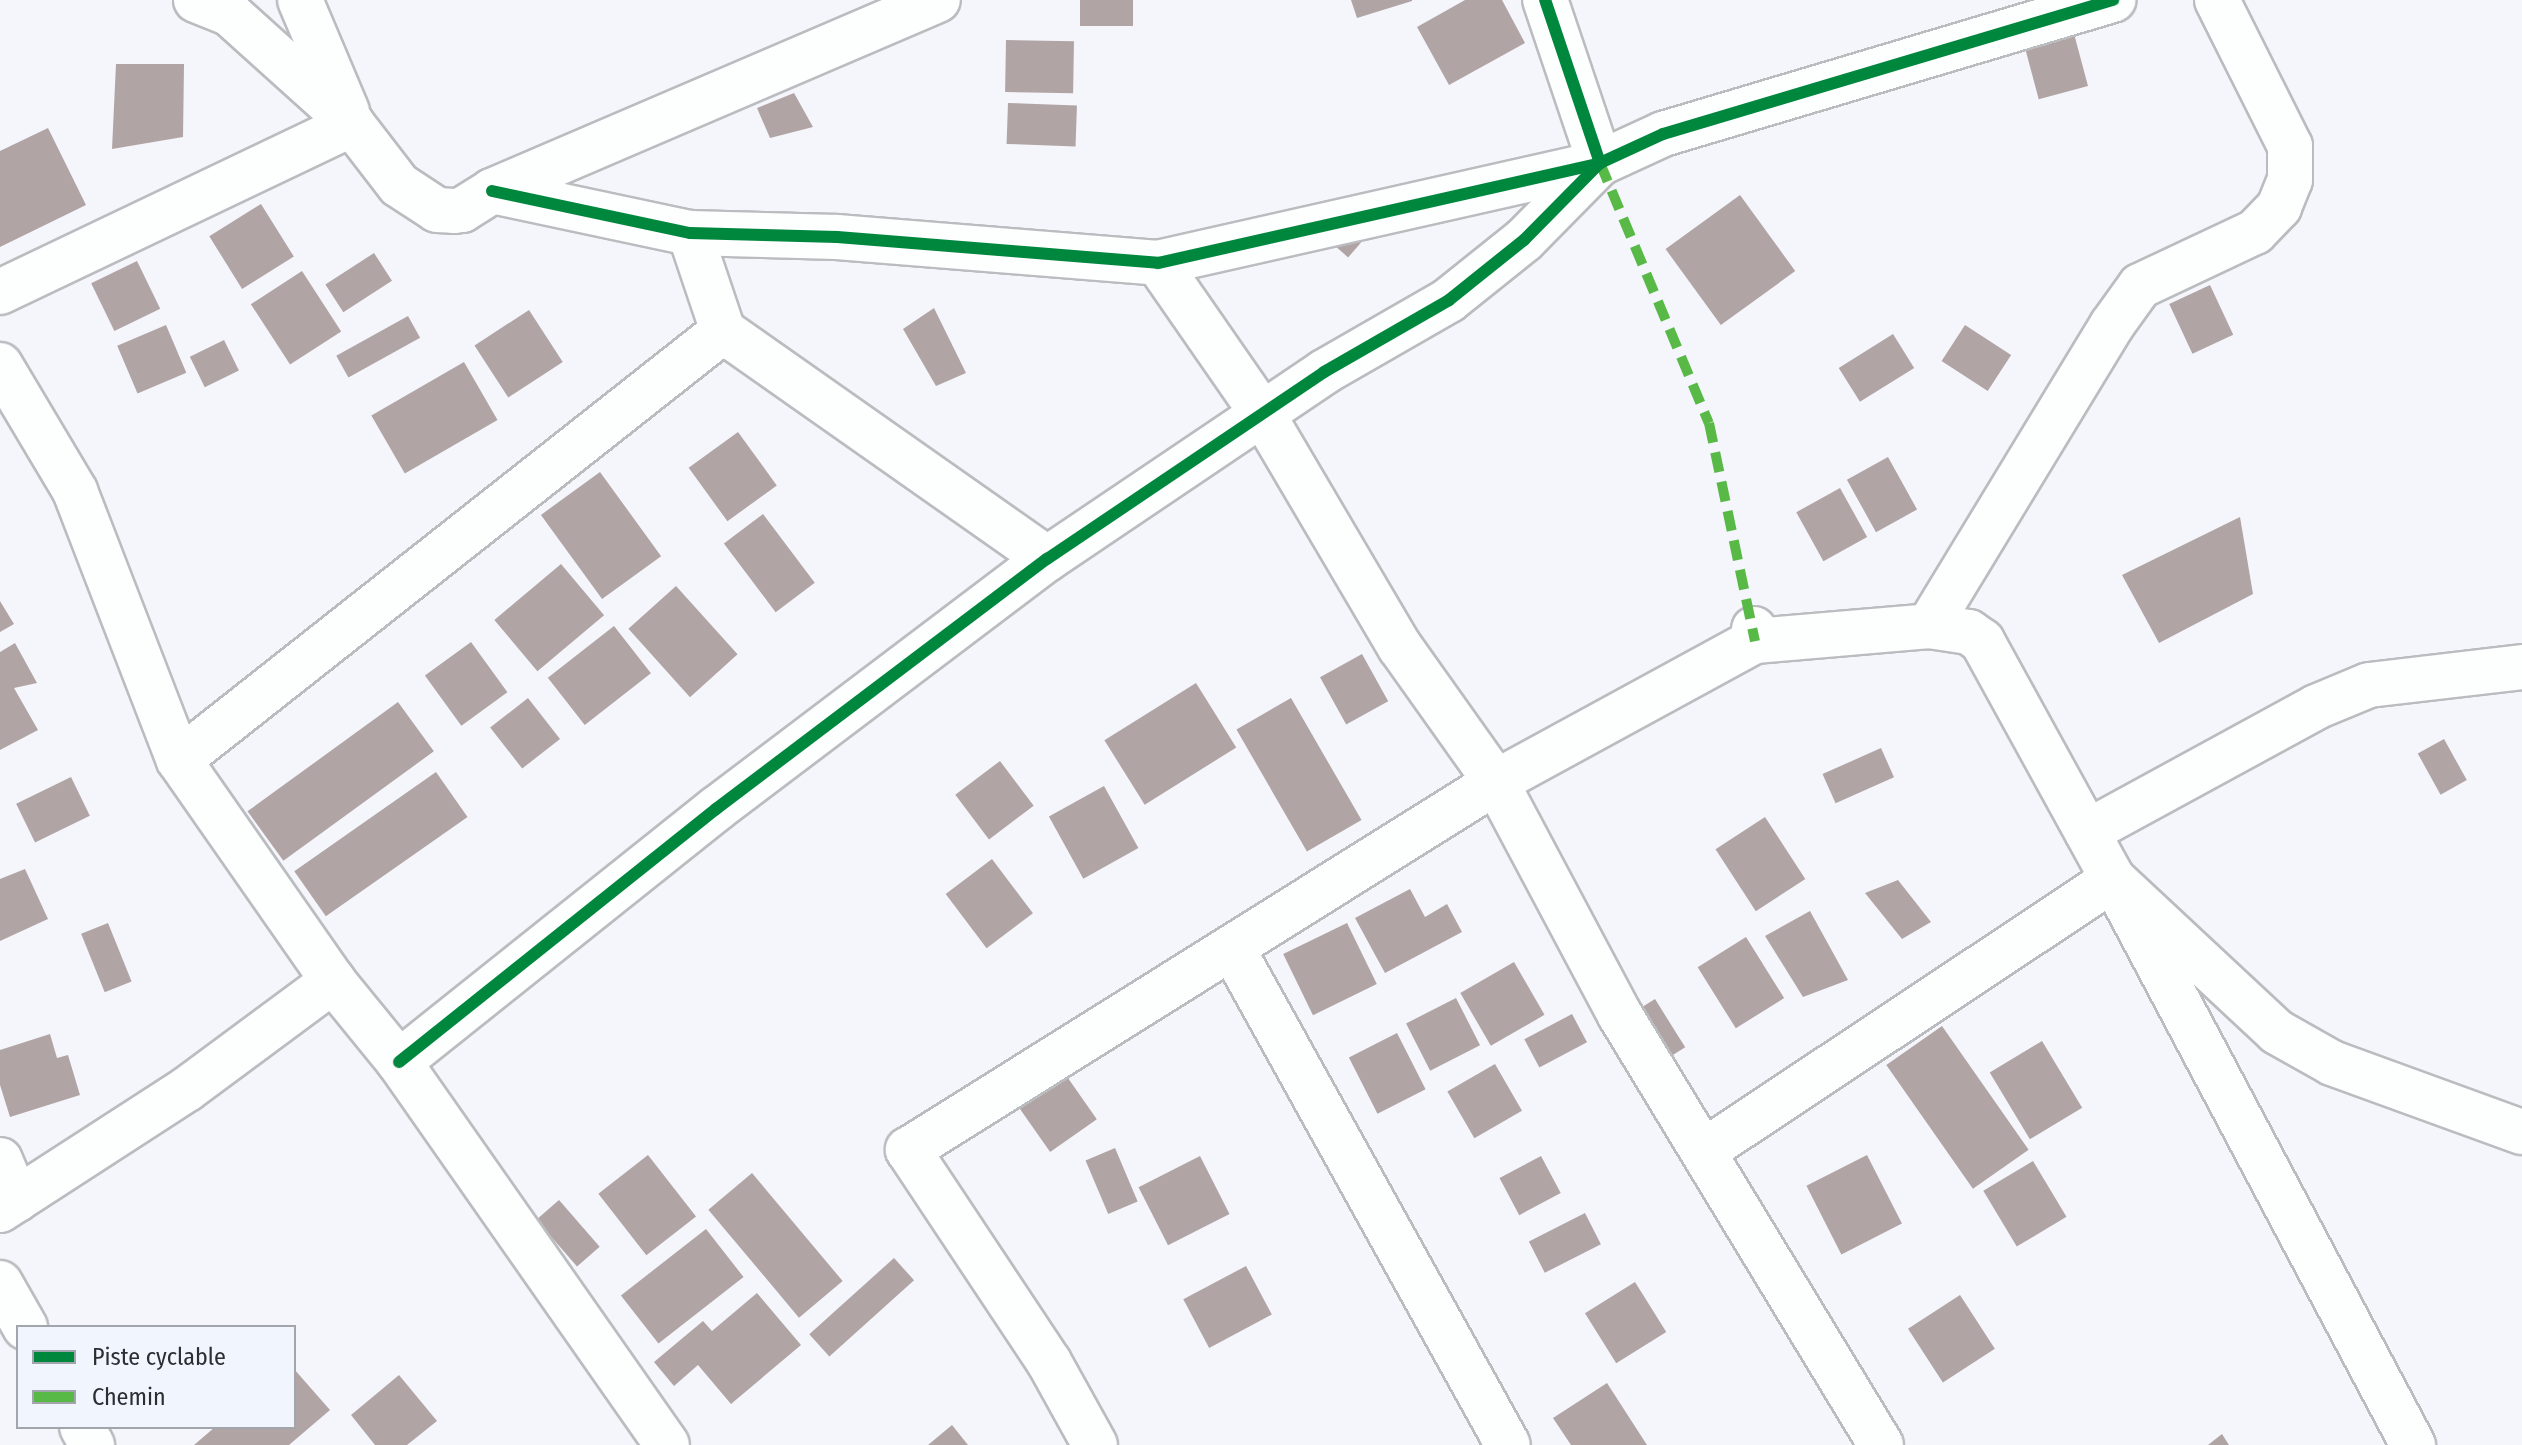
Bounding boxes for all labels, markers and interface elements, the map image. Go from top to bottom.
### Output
legend [16,1325,296,1429]
text: Piste cyclable [92,1343,226,1371]
text: Chemin [92,1383,166,1411]

